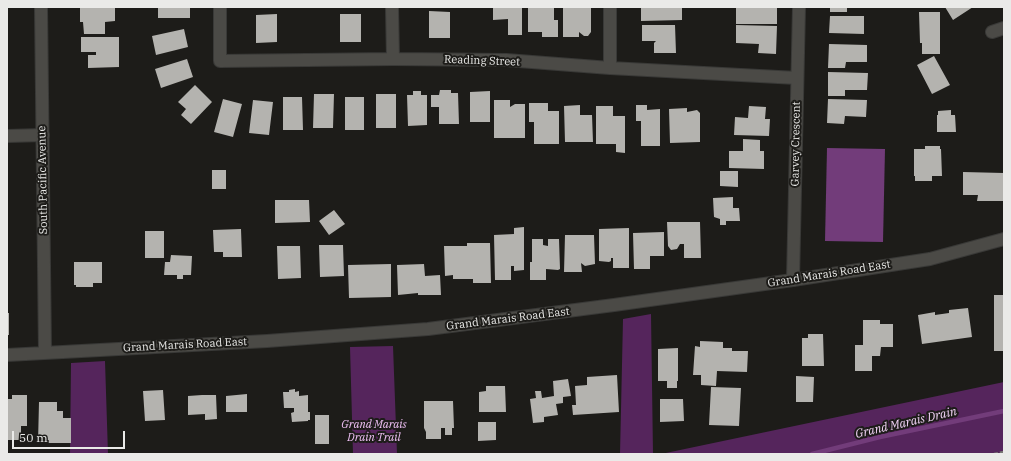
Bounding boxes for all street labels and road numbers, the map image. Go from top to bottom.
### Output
street label: Reading Street [444,53,520,69]
street label: Garvey Crescent [789,102,803,186]
street label: South Pacific Avenue [35,126,51,234]
street label: Grand Marais Road East [767,258,891,290]
street label: Grand Marais Road East [446,305,570,333]
street label: Grand Marais Road East [123,335,247,355]

